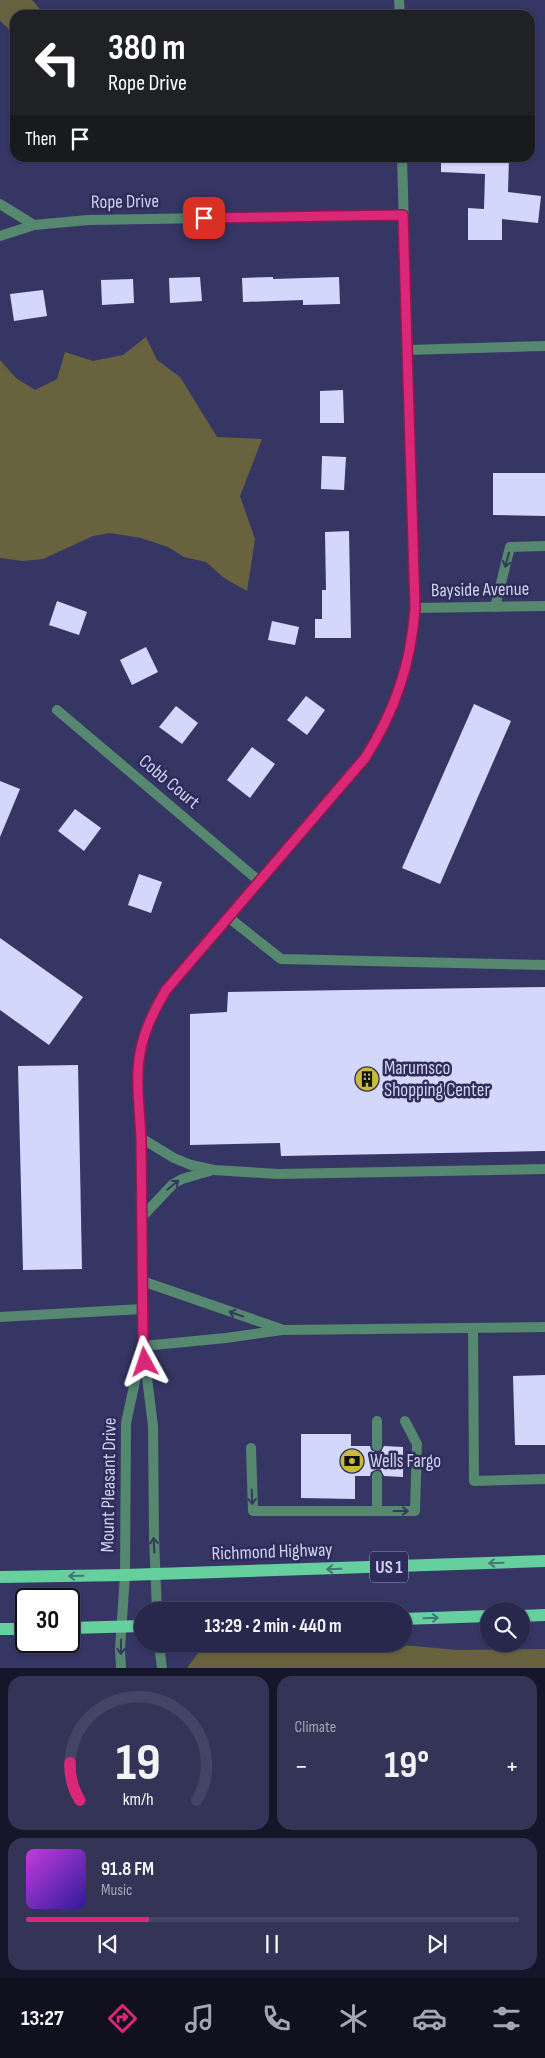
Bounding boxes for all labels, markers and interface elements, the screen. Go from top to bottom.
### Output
text: 380 m [108,27,186,70]
icon: left [25,30,90,95]
text: Rope Drive [108,70,187,97]
icon: arrive [66,125,94,153]
text: Then [25,128,56,151]
street label: Rope Drive [91,190,159,214]
pin [183,197,225,239]
icon: arrive [190,204,218,232]
one-way arrow [502,552,511,568]
street label: Bayside Avenue [431,578,529,602]
street label: Cobb Court [134,750,204,814]
place label: Marumsco Shopping Center [384,1057,490,1102]
building icon: Marumsco Shopping Center [354,1066,380,1092]
one-way arrow [166,1180,179,1191]
one-way arrow [229,1309,245,1318]
position arrow [118,1335,170,1387]
street label: Mount Pleasant Drive [96,1417,122,1553]
bank icon: Wells Fargo [339,1448,365,1474]
place label: Wells Fargo [370,1450,441,1473]
one-way arrow [248,1488,257,1504]
one-way arrow [393,1506,409,1516]
one-way arrow [150,1537,159,1553]
street label: Richmond Highway [211,1538,334,1566]
road number: US 1 [370,1551,408,1582]
one-way arrow [489,1558,505,1568]
one-way arrow [326,1564,342,1573]
one-way arrow [69,1571,85,1581]
speed limit sign: 30 [15,1588,80,1653]
map controls [480,1602,530,1652]
button: search [480,1602,530,1652]
one-way arrow [422,1613,439,1623]
text: 13:29 · 2 min · 440 m [204,1615,342,1638]
one-way arrow [116,1638,126,1655]
text: Climate [295,1718,336,1737]
text: 19 [116,1732,161,1795]
text: 19° [384,1743,429,1788]
text: − [295,1750,308,1783]
text: + [505,1750,519,1783]
text: km/h [123,1789,154,1810]
text: 91.8 FM [101,1858,154,1881]
text: Music [101,1881,132,1900]
icon: previous [94,1930,122,1958]
icon: pause [258,1930,286,1958]
icon: next [423,1930,451,1958]
icon: directions [105,2001,140,2036]
icon: music [182,2001,217,2036]
icon: phone [259,2001,294,2036]
icon: climate [336,2001,371,2036]
icon: car [412,2001,447,2036]
icon: filters [489,2001,524,2036]
text: 13:27 [21,2005,64,2032]

